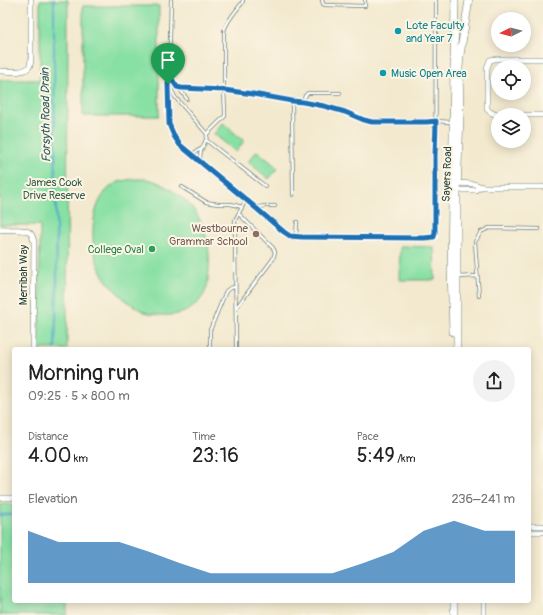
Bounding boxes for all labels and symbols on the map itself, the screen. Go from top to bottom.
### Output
north arrow [491,12,531,52]
place label: Lote Faculty and Year 7 [406,19,465,45]
marker: Lote Faculty and Year 7 [393,26,403,36]
pin [151,43,185,84]
water label: Forsyth Road Drain [38,66,54,162]
place label: Music Open Area [391,67,467,80]
marker: Music Open Area [378,68,388,78]
street label: Sayers Road [440,146,454,202]
park label: James Cook Drive Reserve [23,176,86,202]
place label: Westbourne Grammar School [169,222,249,248]
marker: Westbourne Grammar School [251,229,261,239]
place label: College Oval [88,243,144,256]
street label: Merribah Way [17,244,30,305]
marker: College Oval [147,244,157,254]

